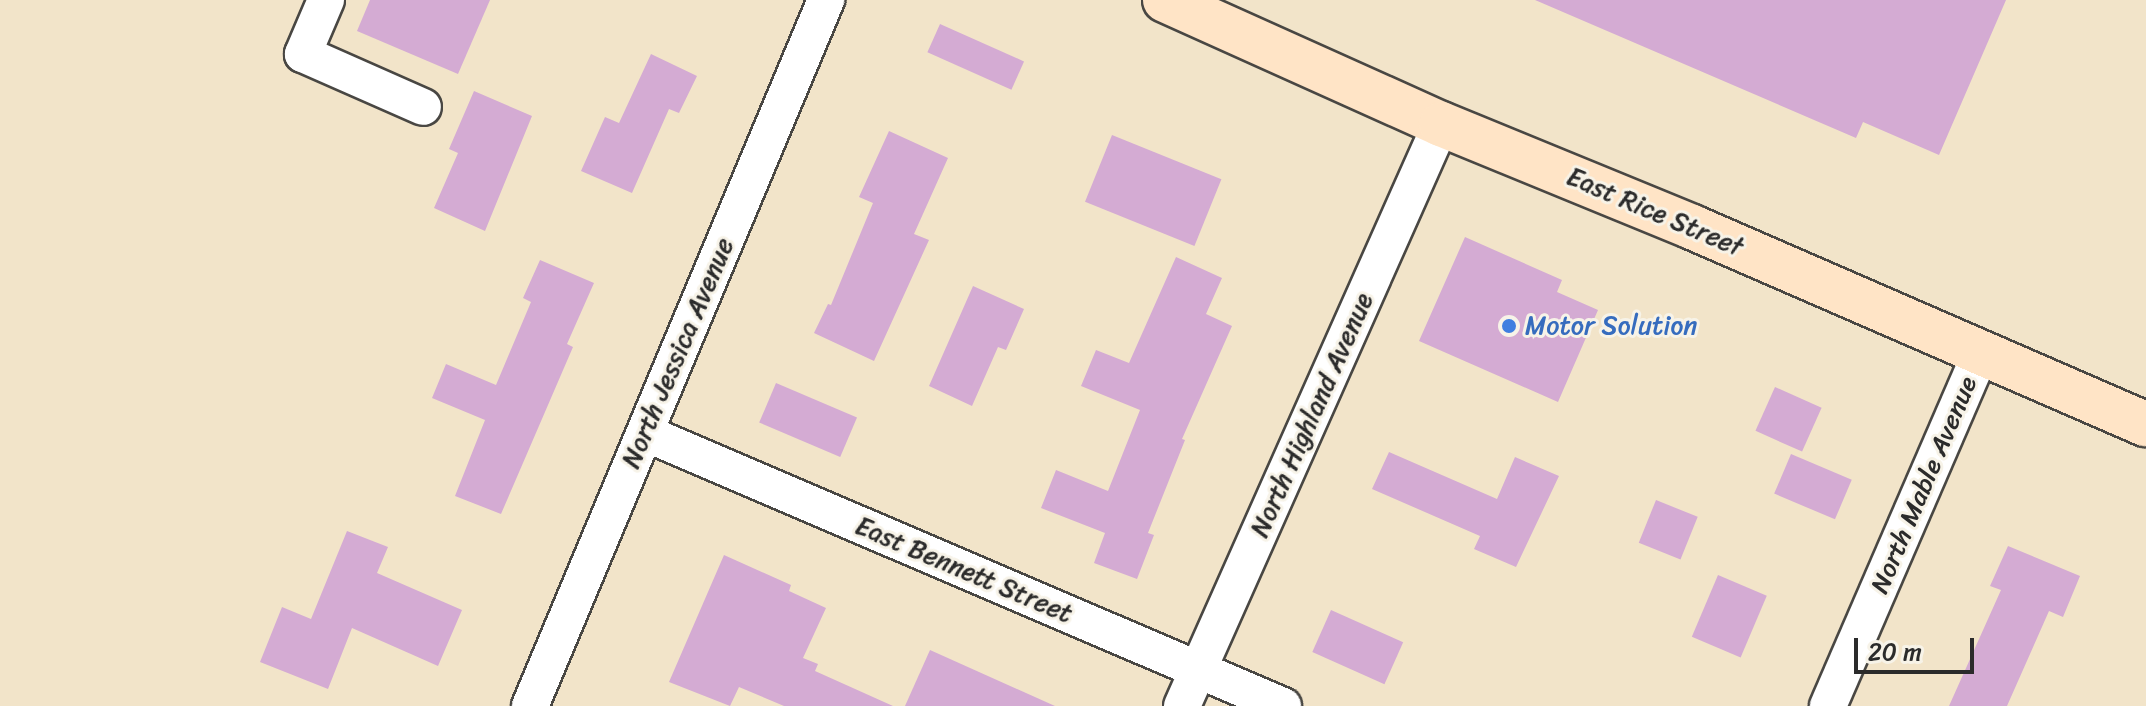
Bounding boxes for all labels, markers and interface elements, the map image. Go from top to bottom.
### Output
street label: East Rice Street [1562,161,1748,263]
street label: North Jessica Avenue [616,234,740,472]
street label: North Highland Avenue [1244,288,1380,542]
place label: Motor Solution [1525,310,1698,342]
marker: Motor Solution [1500,317,1518,335]
street label: North Mable Avenue [1864,372,1984,598]
street label: East Bennett Street [851,510,1077,630]
scale bar [1858,622,1978,672]
text: 20 m [1868,631,1922,673]

